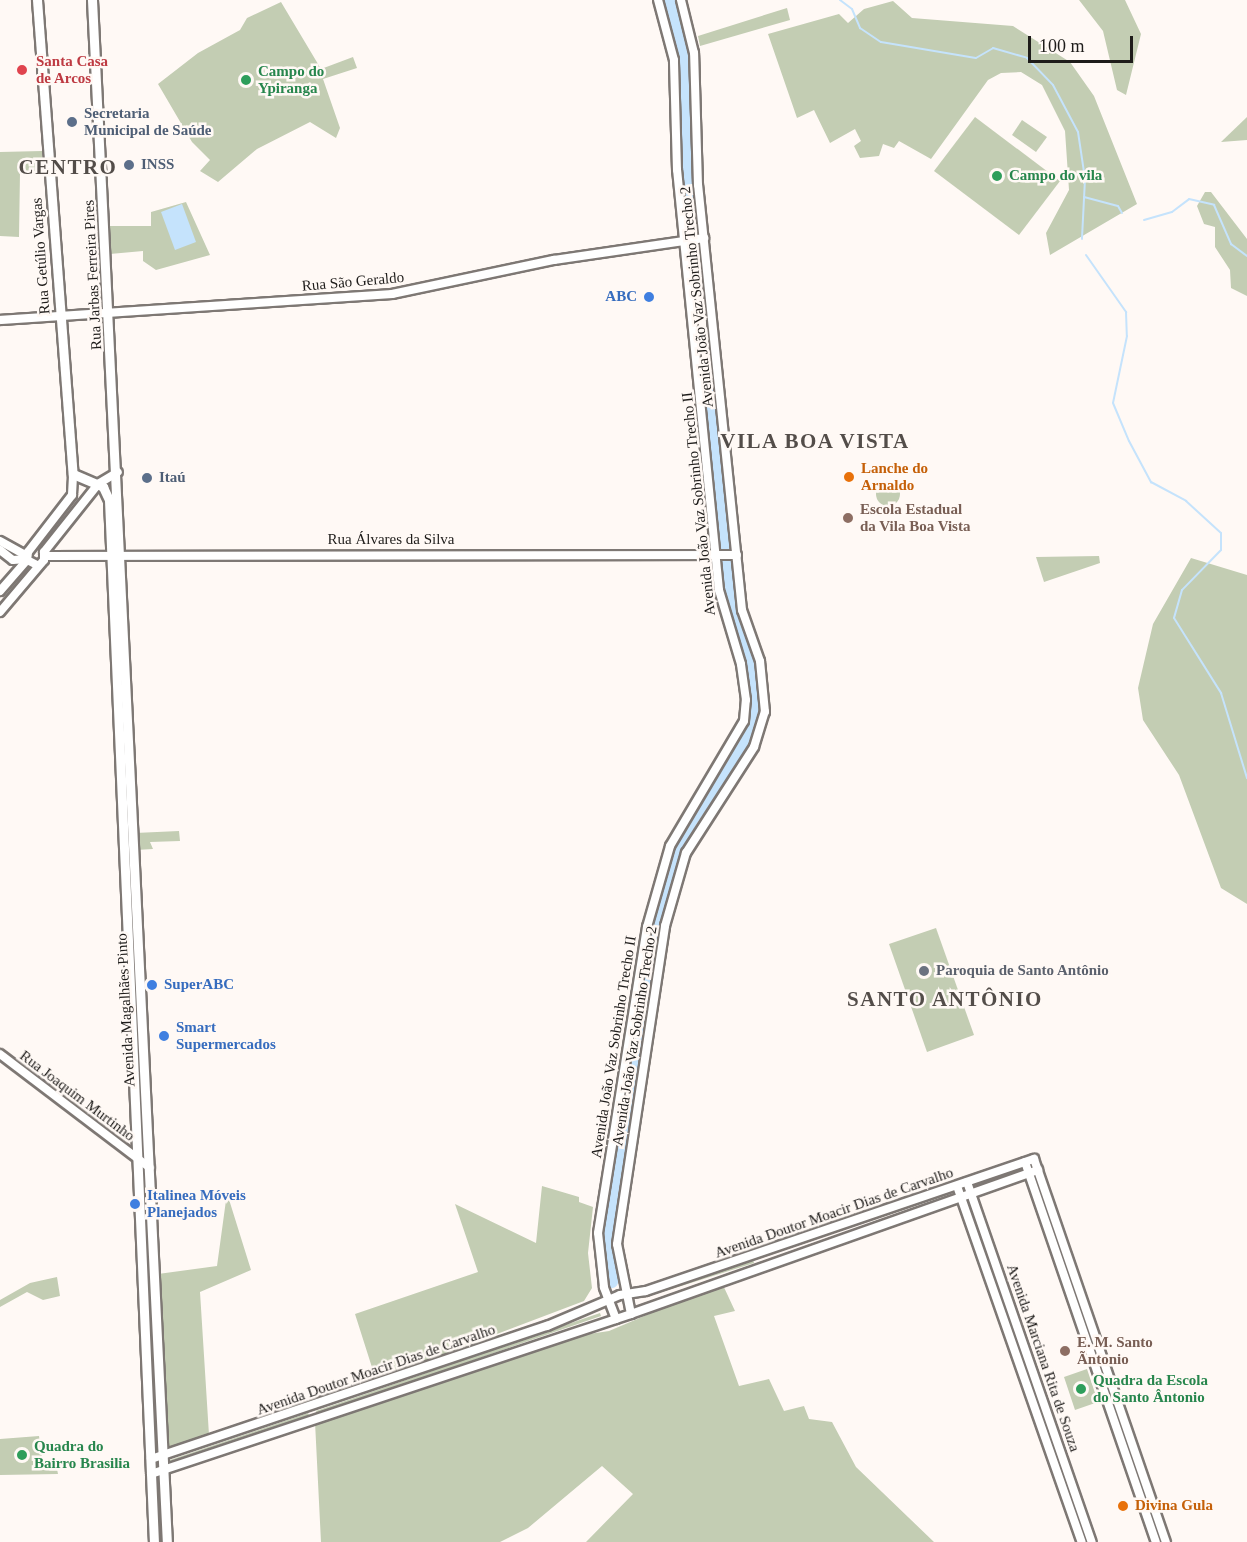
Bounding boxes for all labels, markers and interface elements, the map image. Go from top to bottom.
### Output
scale bar [1031,24,1136,62]
text: 100 m [1039,36,1085,56]
place label: Santa Casa de Arcos [36,52,108,87]
marker: Santa Casa de Arcos [13,61,31,79]
place label: Campo do Ypiranga [258,62,324,97]
marker: Campo do Ypiranga [239,73,253,87]
place label: Secretaria Municipal de Saúde [84,104,212,139]
marker: Secretaria Municipal de Saúde [65,115,79,129]
district label: CENTRO [19,154,117,180]
place label: INSS [141,156,174,174]
marker: INSS [122,158,136,172]
place label: Campo do vila [1009,167,1102,185]
marker: Campo do vila [990,169,1004,183]
street label: Avenida João Vaz Sobrinho Trecho 2 [676,185,718,409]
street label: Rua Getúlio Vargas [28,197,54,315]
street label: Rua Jarbas Ferreira Pires [80,199,106,351]
street label: Rua São Geraldo [301,269,405,295]
place label: ABC [605,288,637,306]
marker: ABC [642,290,656,304]
street label: Avenida João Vaz Sobrinho Trecho II [678,391,720,617]
district label: VILA BOA VISTA [719,428,911,454]
place label: Lanche do Arnaldo [861,459,928,494]
place label: Itaú [159,469,186,487]
marker: Lanche do Arnaldo [842,470,856,484]
marker: Itaú [140,471,154,485]
place label: Escola Estadual da Vila Boa Vista [860,500,971,535]
marker: Escola Estadual da Vila Boa Vista [841,511,855,525]
street label: Rua Álvares da Silva [327,531,455,549]
street label: Avenida João Vaz Sobrinho Trecho 2 [609,925,661,1147]
street label: Avenida Magalhães Pinto [113,933,139,1087]
street label: Avenida João Vaz Sobrinho Trecho II [587,934,641,1160]
place label: Paroquia de Santo Antônio [936,962,1110,980]
marker: Paroquia de Santo Antônio [917,964,931,978]
place label: SuperABC [164,976,234,994]
marker: SuperABC [145,978,159,992]
district label: SANTO ANTÔNIO [846,986,1044,1012]
place label: Smart Supermercados [176,1018,276,1053]
marker: Smart Supermercados [157,1029,171,1043]
street label: Rua Joaquim Murtinho [16,1047,138,1145]
street label: Avenida Doutor Moacir Dias de Carvalho [712,1164,956,1262]
place label: Italinea Móveis Planejados [147,1186,246,1221]
marker: Italinea Móveis Planejados [128,1197,142,1211]
street label: Avenida Marciana Rita de Souza [1002,1262,1084,1454]
street label: Avenida Doutor Moacir Dias de Carvalho [254,1321,498,1419]
place label: E. M. Santo Ãntonio [1077,1333,1153,1368]
marker: E. M. Santo Ãntonio [1058,1344,1072,1358]
place label: Quadra da Escola do Santo Ântonio [1093,1371,1208,1406]
marker: Quadra da Escola do Santo Ântonio [1074,1382,1088,1396]
place label: Quadra do Bairro Brasilia [34,1437,130,1472]
marker: Quadra do Bairro Brasilia [15,1448,29,1462]
place label: Divina Gula [1135,1497,1213,1515]
marker: Divina Gula [1116,1499,1130,1513]

